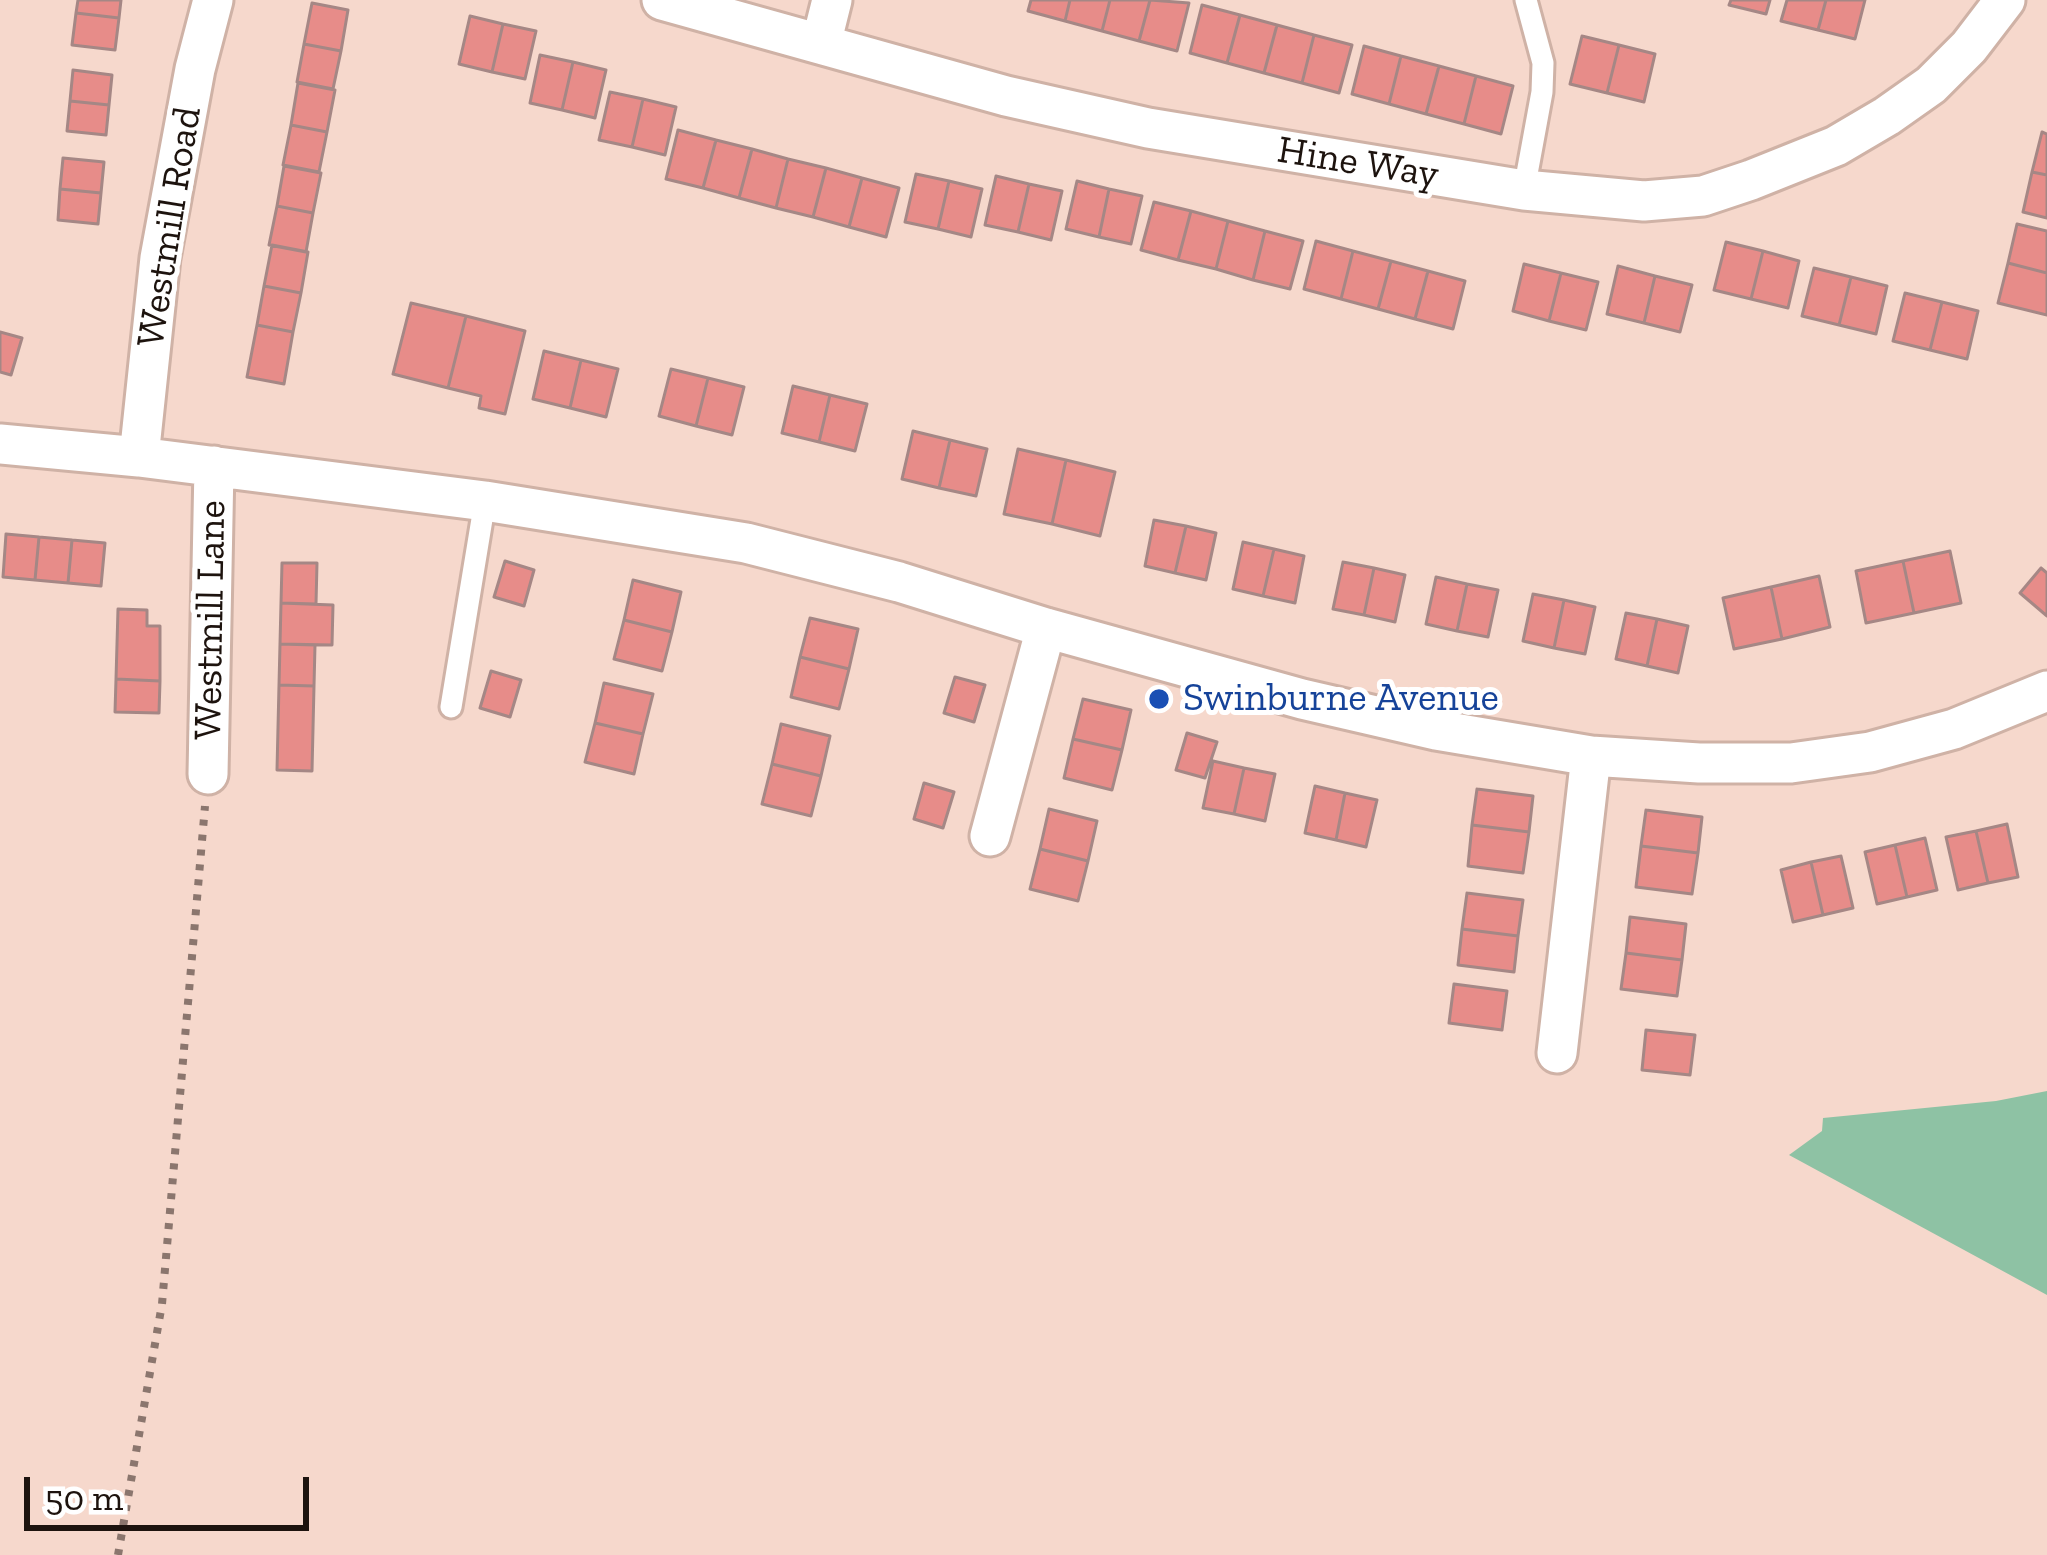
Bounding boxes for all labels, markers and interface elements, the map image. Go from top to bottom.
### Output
street label: Westmill Road [128,104,212,350]
street label: Hine Way [1274,127,1442,199]
street label: Westmill Lane [186,500,236,740]
place label: Swinburne Avenue [1183,676,1499,722]
marker: Swinburne Avenue [1146,686,1172,712]
scale bar [30,1453,315,1527]
text: 50 m [45,1476,123,1519]

